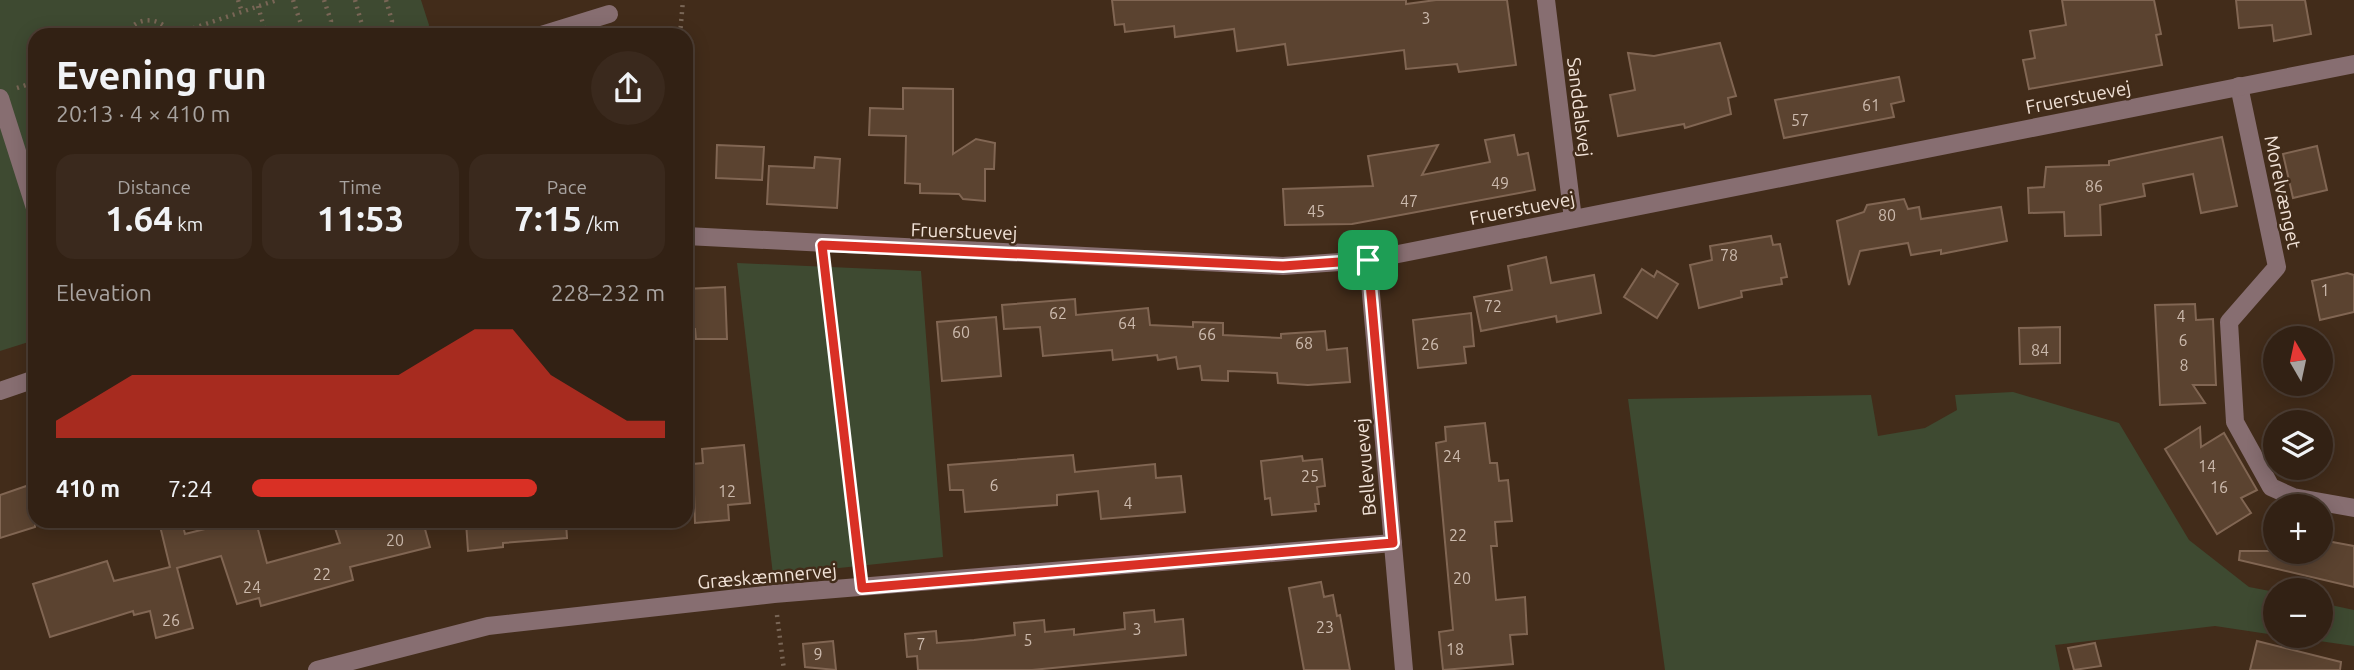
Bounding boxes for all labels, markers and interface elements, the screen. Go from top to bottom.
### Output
house number: 3 [1421,9,1431,27]
button: share [591,51,665,125]
text: Evening run [56,54,267,96]
street label: Sanddalsvej [1563,56,1597,158]
street label: Fruerstuevej [2023,76,2133,118]
house number: 61 [1862,96,1880,114]
text: 20:13 · 4 × 410 m [56,101,230,126]
house number: 57 [1791,111,1809,129]
street label: Morelvænget [2260,133,2306,251]
house number: 49 [1491,174,1509,192]
text: Distance [117,176,191,198]
text: Time [339,176,382,198]
text: Pace [547,176,587,198]
house number: 86 [2085,177,2103,195]
street label: Fruerstuevej [1467,187,1577,229]
house number: 47 [1400,192,1418,210]
text: 1.64 [105,198,173,238]
text: 11:53 [317,198,404,238]
text: 7:15 [514,198,582,238]
house number: 45 [1307,202,1325,220]
house number: 80 [1878,206,1896,224]
text: km [173,213,203,235]
text: /km [582,213,619,235]
street label: Fruerstuevej [910,218,1018,244]
pin [1338,230,1398,290]
icon: arrive [1349,241,1387,279]
house number: 78 [1720,246,1738,264]
text: Elevation [56,280,152,305]
text: 228–232 m [551,280,665,305]
house number: 1 [2320,281,2330,299]
house number: 72 [1484,297,1502,315]
house number: 62 [1049,304,1067,322]
house number: 4 [2176,307,2186,325]
house number: 64 [1118,314,1136,332]
house number: 60 [952,323,970,341]
house number: 66 [1198,325,1216,343]
north arrow [2263,326,2333,396]
map controls [2263,326,2333,648]
house number: 6 [2178,331,2188,349]
house number: 68 [1295,334,1313,352]
house number: 26 [1421,335,1439,353]
house number: 84 [2031,341,2049,359]
house number: 8 [2179,356,2189,374]
button: layers [2263,410,2333,480]
street label: Bellevuevej [1350,417,1380,517]
house number: 24 [1443,447,1461,465]
house number: 14 [2198,457,2216,475]
house number: 25 [1301,467,1319,485]
text: 410 m [56,476,120,501]
text: 7:24 [168,476,213,501]
house number: 6 [989,476,999,494]
house number: 16 [2210,478,2228,496]
house number: 12 [718,482,736,500]
house number: 4 [1123,494,1133,512]
button: + [2263,494,2333,564]
house number: 22 [1449,526,1467,544]
house number: 20 [386,531,404,549]
street label: Græskæmnervej [696,559,838,593]
house number: 22 [313,565,331,583]
house number: 20 [1453,569,1471,587]
house number: 24 [243,578,261,596]
button: − [2263,578,2333,648]
house number: 26 [162,611,180,629]
house number: 23 [1316,618,1334,636]
house number: 3 [1132,620,1142,638]
house number: 5 [1023,631,1033,649]
house number: 7 [916,635,926,653]
house number: 18 [1446,640,1464,658]
house number: 9 [813,645,823,663]

